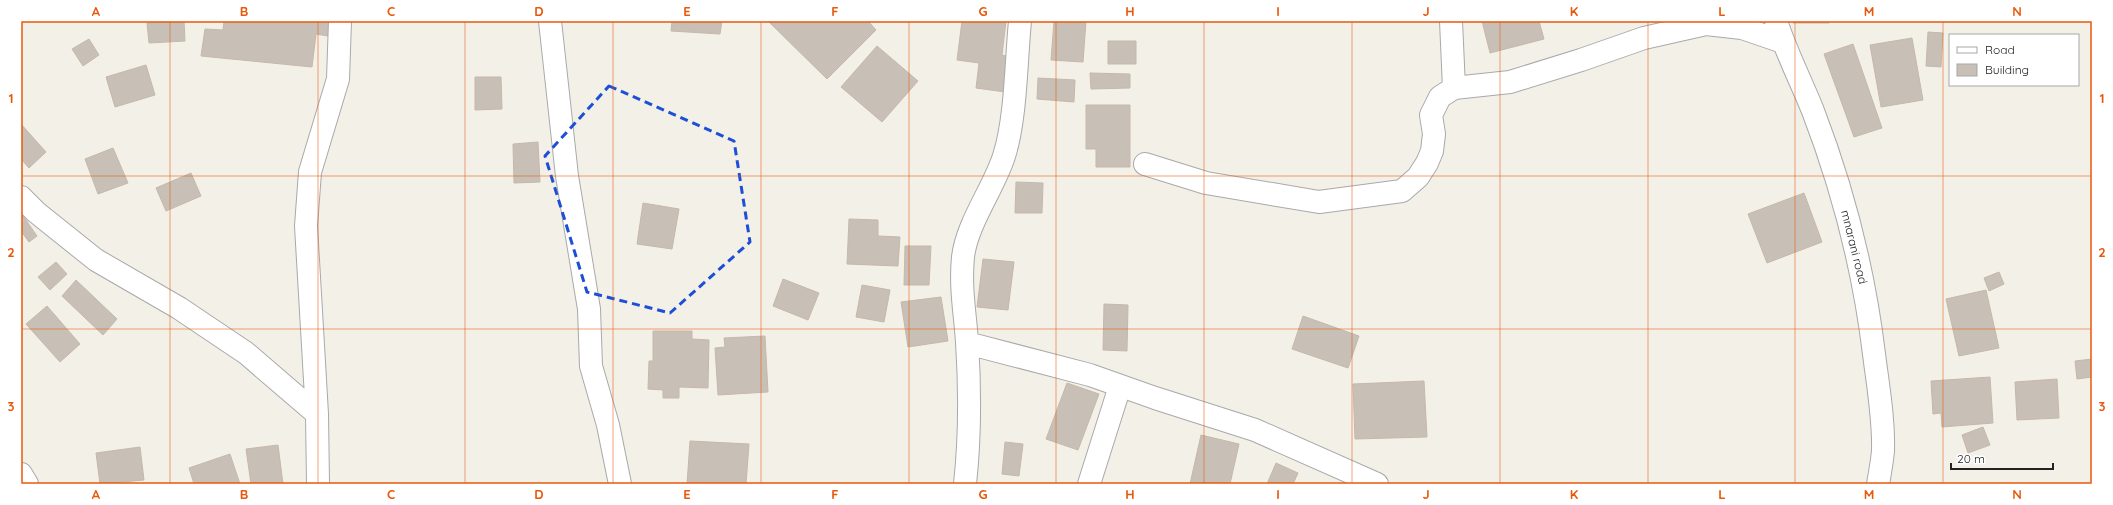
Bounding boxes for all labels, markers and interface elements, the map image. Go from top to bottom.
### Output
text: A [92,3,101,19]
text: B [240,3,248,19]
text: C [387,3,395,19]
text: D [534,3,544,19]
text: E [683,3,691,19]
text: F [831,3,839,19]
text: G [978,3,988,19]
text: H [1125,3,1135,19]
text: I [1276,3,1280,19]
text: J [1422,3,1430,19]
text: K [1570,3,1579,19]
text: L [1718,3,1726,19]
text: M [1864,3,1874,19]
text: N [2012,3,2022,19]
legend [1949,34,2079,86]
text: Road [1985,42,2015,57]
text: Building [1985,62,2029,77]
text: 1 [8,90,14,106]
text: 1 [2099,90,2105,106]
street label: mnarani road [1838,208,1871,285]
text: 2 [7,244,15,260]
text: 2 [2098,244,2106,260]
text: 3 [8,398,15,414]
text: 3 [2099,398,2106,414]
scale bar [1951,445,2053,471]
text: 20 m [1957,451,1985,466]
text: A [92,486,101,502]
text: B [240,486,248,502]
text: C [387,486,395,502]
text: D [534,486,544,502]
text: E [683,486,691,502]
text: F [831,486,839,502]
text: G [978,486,988,502]
text: H [1125,486,1135,502]
text: I [1276,486,1280,502]
text: J [1422,486,1430,502]
text: K [1570,486,1579,502]
text: L [1718,486,1726,502]
text: M [1864,486,1874,502]
text: N [2012,486,2022,502]

